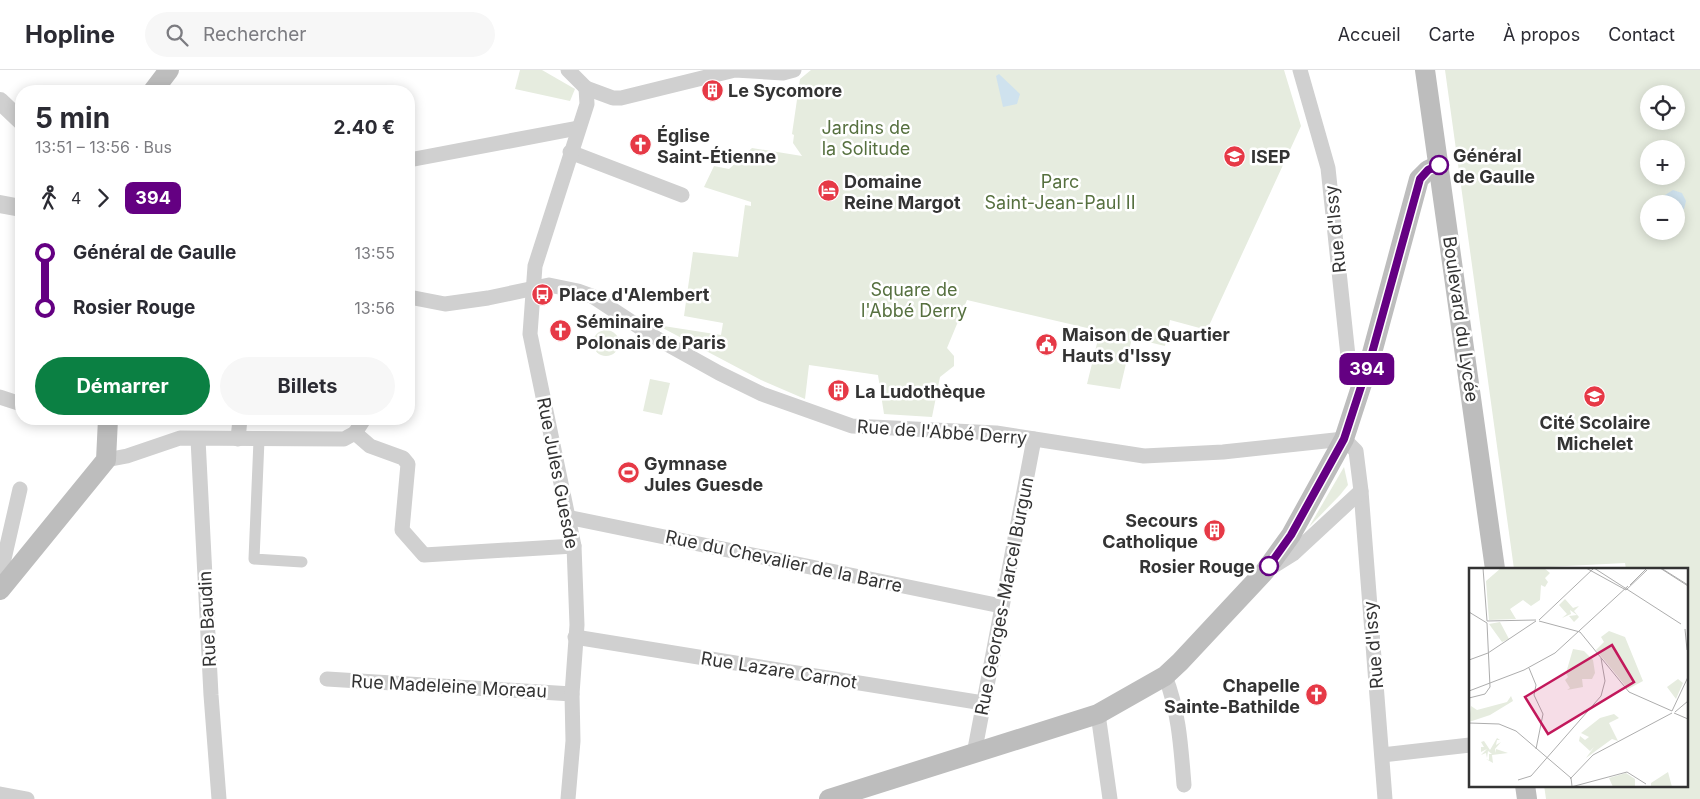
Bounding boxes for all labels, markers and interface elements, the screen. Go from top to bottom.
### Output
search box [145,12,495,57]
text: Hopline [25,20,115,49]
icon: search [163,21,191,49]
text: Rechercher [203,23,306,46]
text: Accueil [1338,24,1401,45]
text: Carte [1429,24,1475,45]
text: À propos [1503,24,1580,45]
text: Contact [1608,24,1675,45]
building icon: Le Sycomore [700,78,724,102]
place label: Le Sycomore [728,80,842,101]
map controls [1640,85,1685,240]
button: locate [1640,85,1685,130]
text: 5 min [35,101,110,135]
text: 2.40 € [334,116,395,139]
park label: Jardins de la Solitude [822,117,910,159]
place label: Église Saint-Étienne [657,125,777,167]
church icon: Église Saint-Étienne [629,133,653,157]
text: 13:51 – 13:56 · Bus [35,137,172,157]
button: + [1640,140,1685,185]
school or university icon: ISEP [1223,144,1247,168]
place label: Général de Gaulle [1453,145,1535,187]
place label: ISEP [1251,146,1290,167]
marker: Général de Gaulle [1429,155,1449,175]
place label: Domaine Reine Margot [844,171,961,213]
park label: Parc Saint-Jean-Paul II [985,171,1135,213]
hotel icon: Domaine Reine Margot [816,179,840,203]
icon: walk [35,184,63,212]
icon: forward [89,184,117,212]
street label: Rue d'Issy [1320,184,1350,274]
text: 394 [135,187,171,208]
text: 4 [71,188,81,208]
button: − [1640,195,1685,240]
street label: Boulevard du Lycée [1439,235,1483,403]
text: Général de Gaulle [73,241,236,264]
text: 13:55 [355,243,395,263]
park label: Square de l'Abbé Derry [861,279,967,321]
bus stop icon: Place d'Alembert [531,282,555,306]
place label: Place d'Alembert [559,284,710,305]
text: Rosier Rouge [73,296,195,319]
text: 13:56 [354,298,395,318]
place label: Séminaire Polonais de Paris [576,311,726,353]
church icon: Séminaire Polonais de Paris [548,319,572,343]
place label: Maison de Quartier Hauts d'Issy [1062,324,1230,366]
public building icon: Maison de Quartier Hauts d'Issy [1034,332,1058,356]
line badge: 394 [1338,353,1396,385]
button: Démarrer [35,357,210,415]
button: Billets [220,357,395,415]
text: 394 [1349,358,1385,379]
building icon: La Ludothèque [827,379,851,403]
place label: La Ludothèque [855,381,986,402]
school or university icon: Cité Scolaire Michelet [1583,385,1607,409]
street label: Rue Jules Guesde [533,396,583,550]
place label: Cité Scolaire Michelet [1540,412,1651,454]
street label: Rue de l'Abbé Derry [856,416,1028,448]
place label: Gymnase Jules Guesde [644,453,764,495]
sports icon: Gymnase Jules Guesde [616,461,640,485]
street label: Rue Georges-Marcel Burgun [971,475,1037,717]
place label: Secours Catholique [1102,510,1198,552]
building icon: Secours Catholique [1202,518,1226,542]
street label: Rue du Chevalier de la Barre [664,526,904,596]
place label: Rosier Rouge [1139,556,1255,577]
marker: Rosier Rouge [1259,556,1279,576]
inset map [1469,568,1688,786]
street label: Rue Baudin [194,570,220,668]
street label: Rue d'Issy [1359,600,1387,690]
street label: Rue Lazare Carnot [699,647,859,693]
street label: Rue Madeleine Moreau [351,670,547,702]
place label: Chapelle Sainte-Bathilde [1164,675,1300,717]
church icon: Chapelle Sainte-Bathilde [1304,683,1328,707]

